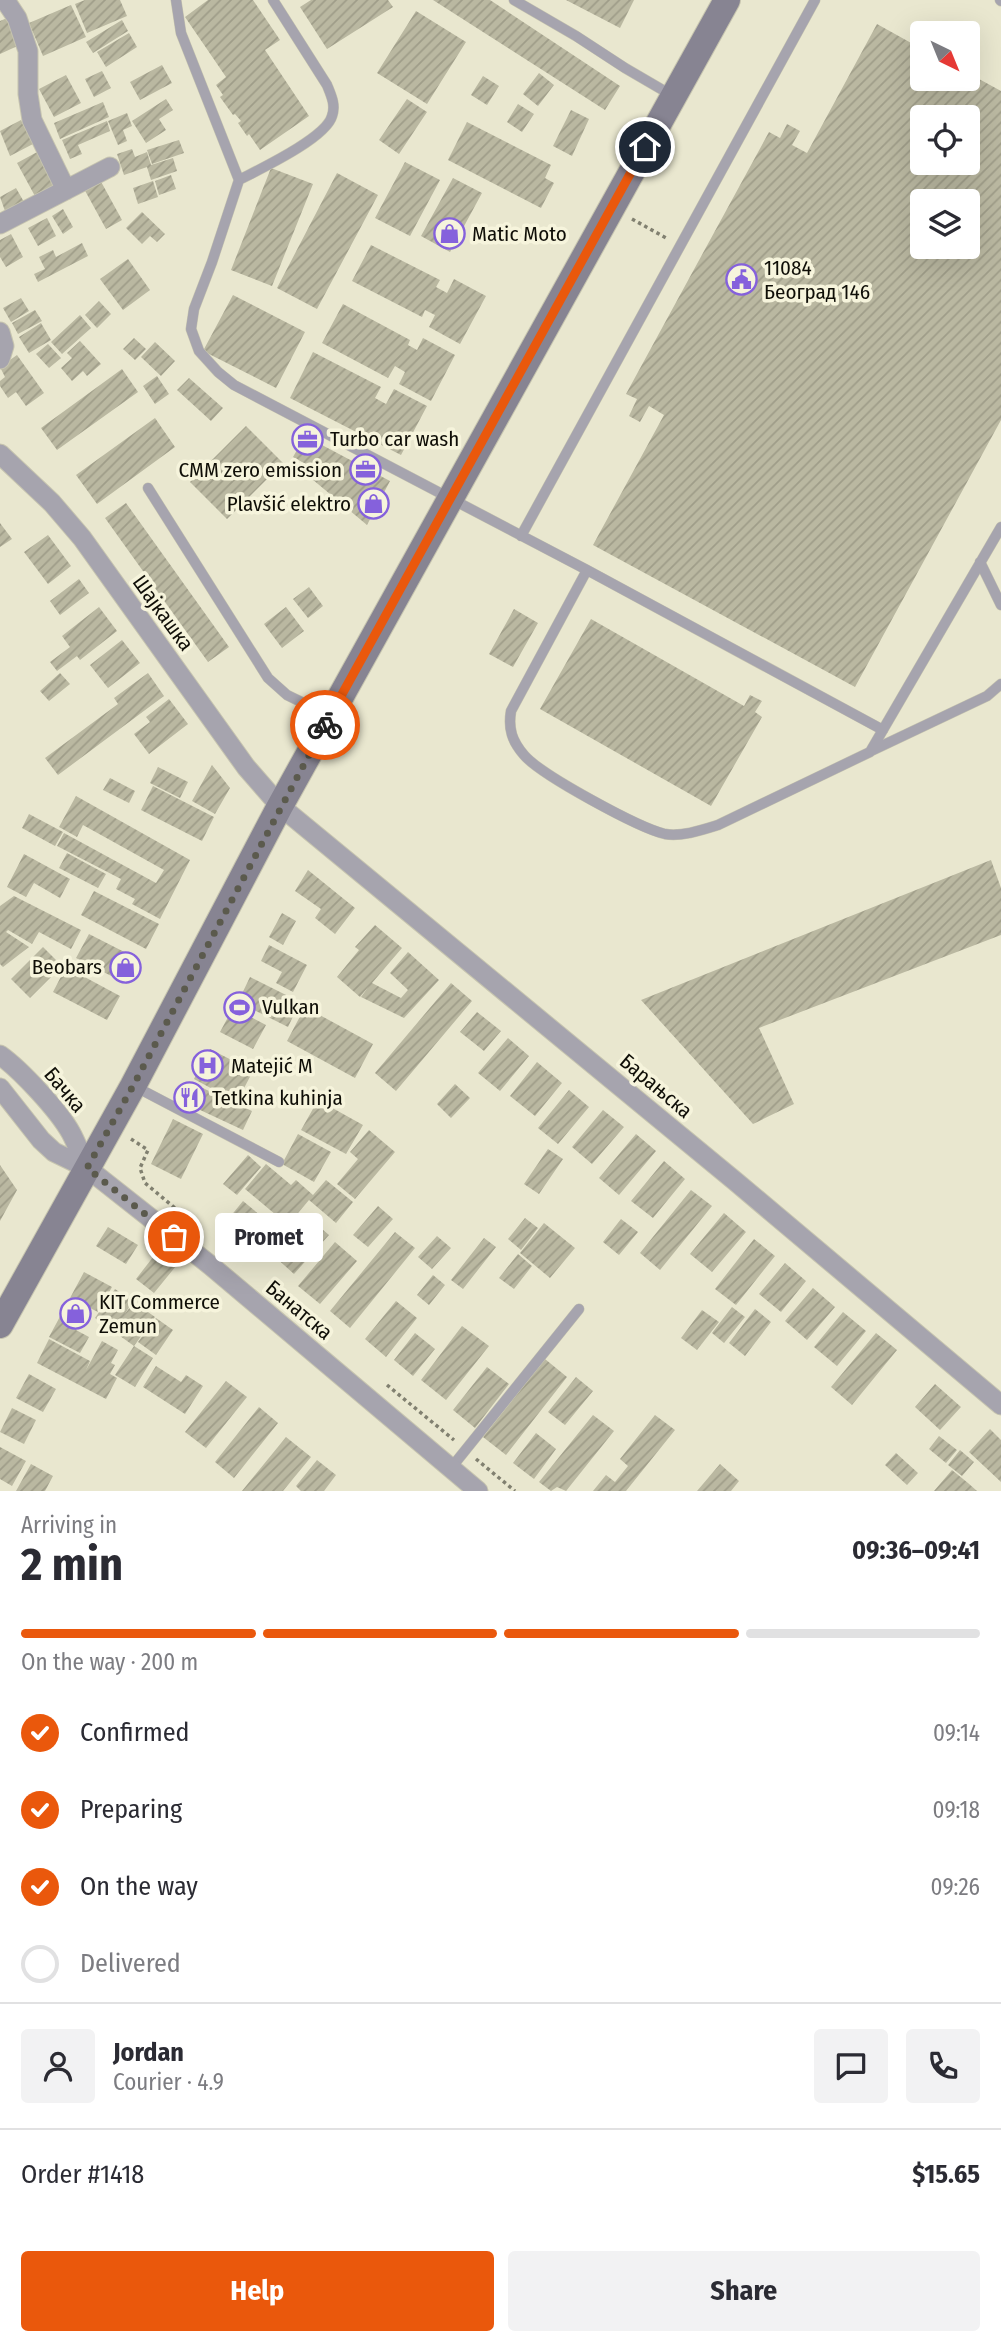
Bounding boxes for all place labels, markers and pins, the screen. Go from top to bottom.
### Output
pin [615,117,675,177]
shop icon: Matic Moto [432,217,466,251]
place label: Matic Moto [472,221,567,247]
place label: 11084 Београд 146 [764,255,870,305]
public building icon: 11084 Београд 146 [724,263,758,297]
office icon: Turbo car wash [290,422,324,456]
place label: Turbo car wash [330,426,459,452]
office icon: CMM zero emission [348,453,382,487]
place label: CMM zero emission [178,457,342,483]
shop icon: Plavšić elektro [357,487,391,521]
place label: Plavšić elektro [227,491,351,517]
shop icon: Beobars [108,950,142,984]
place label: Beobars [32,954,102,980]
sports icon: Vulkan [222,990,256,1024]
place label: Vulkan [262,994,320,1020]
hospital icon: Matejić M [191,1049,225,1083]
place label: Matejić M [231,1053,313,1079]
restaurant icon: Tetkina kuhinja [172,1081,206,1115]
place label: Tetkina kuhinja [212,1085,343,1111]
pin [144,1207,204,1267]
callout: Promet [216,1212,324,1262]
place label: KIT Commerce Zemun [99,1289,220,1339]
shop icon: KIT Commerce Zemun [59,1297,93,1331]

